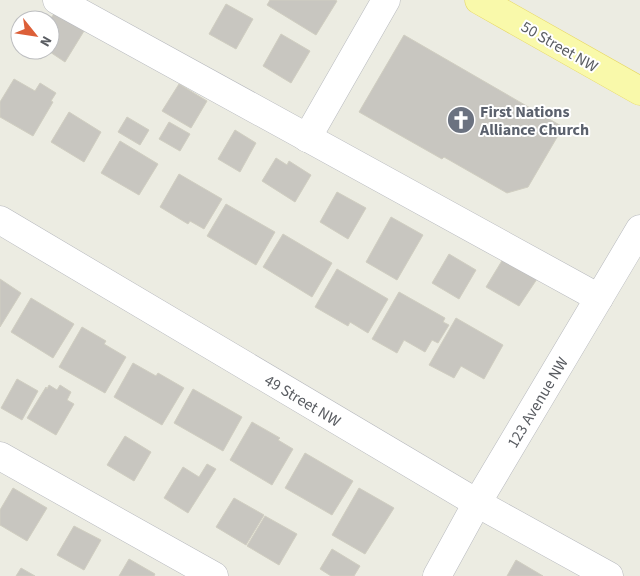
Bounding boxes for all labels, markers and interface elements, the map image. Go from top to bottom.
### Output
north arrow [10,10,60,60]
street label: 50 Street NW [517,16,602,78]
text: N [34,32,56,50]
place label: First Nations Alliance Church [479,101,589,141]
church icon: First Nations Alliance Church [446,105,476,135]
street label: 123 Avenue NW [502,353,574,452]
street label: 49 Street NW [260,369,345,432]

